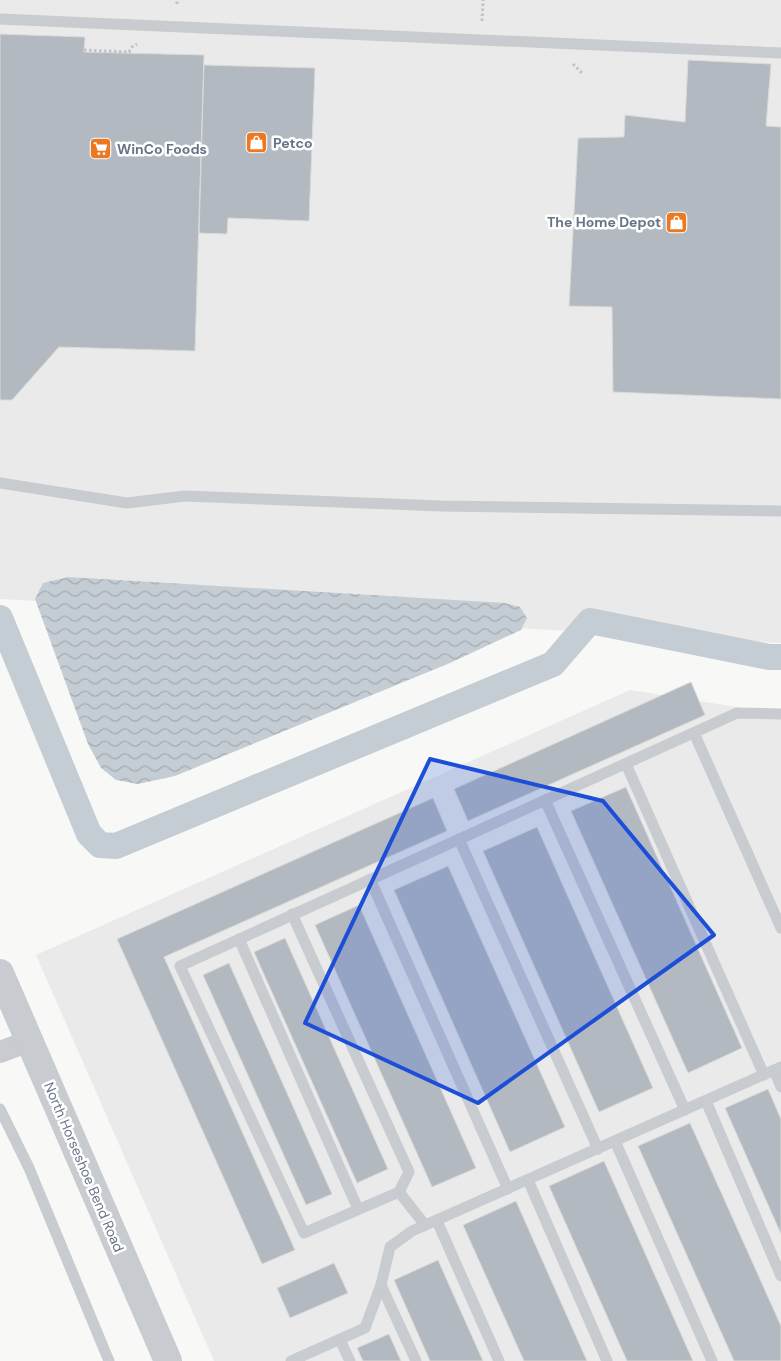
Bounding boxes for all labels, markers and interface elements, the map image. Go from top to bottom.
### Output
shop icon: Petco [245,131,269,155]
place label: Petco [273,134,313,152]
supermarket icon: WinCo Foods [89,137,113,161]
place label: WinCo Foods [117,140,207,158]
shop icon: The Home Depot [665,210,689,234]
place label: The Home Depot [547,213,661,231]
street label: North Horseshoe Bend Road [40,1079,128,1255]

